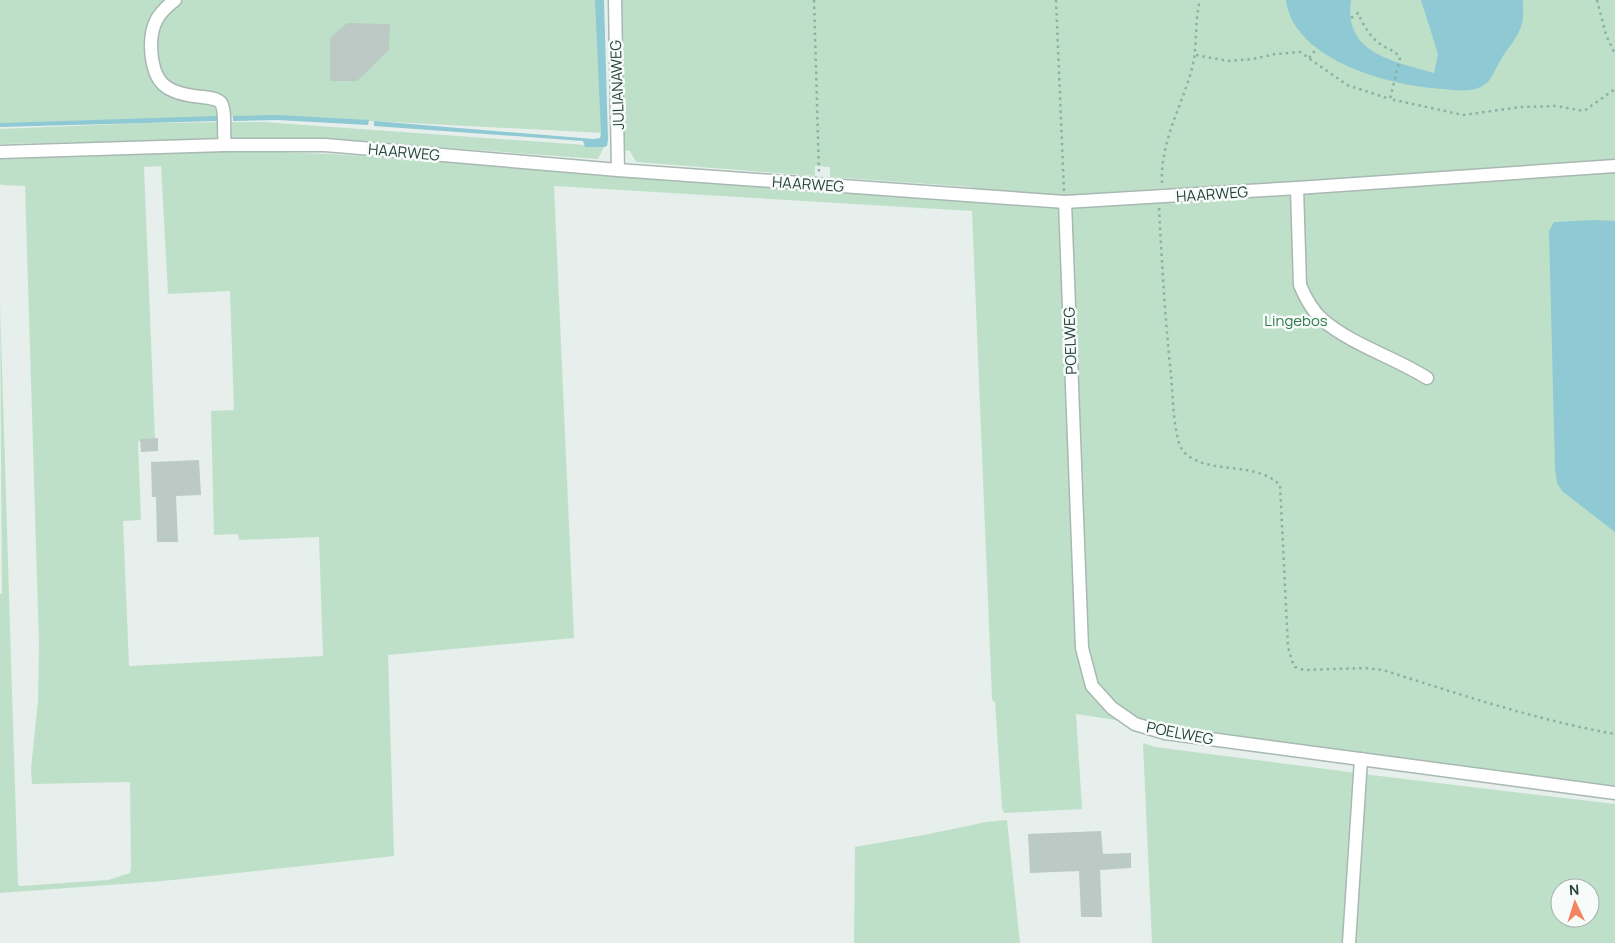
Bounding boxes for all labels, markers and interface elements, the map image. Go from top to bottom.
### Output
street label: JULIANAWEG [605,39,629,130]
street label: HAARWEG [367,138,441,166]
street label: HAARWEG [771,171,845,197]
street label: HAARWEG [1175,181,1249,207]
street label: POELWEG [1058,306,1082,375]
park label: Lingebos [1264,310,1328,331]
street label: POELWEG [1145,716,1216,750]
north arrow [1550,878,1600,928]
text: N [1568,880,1580,899]

